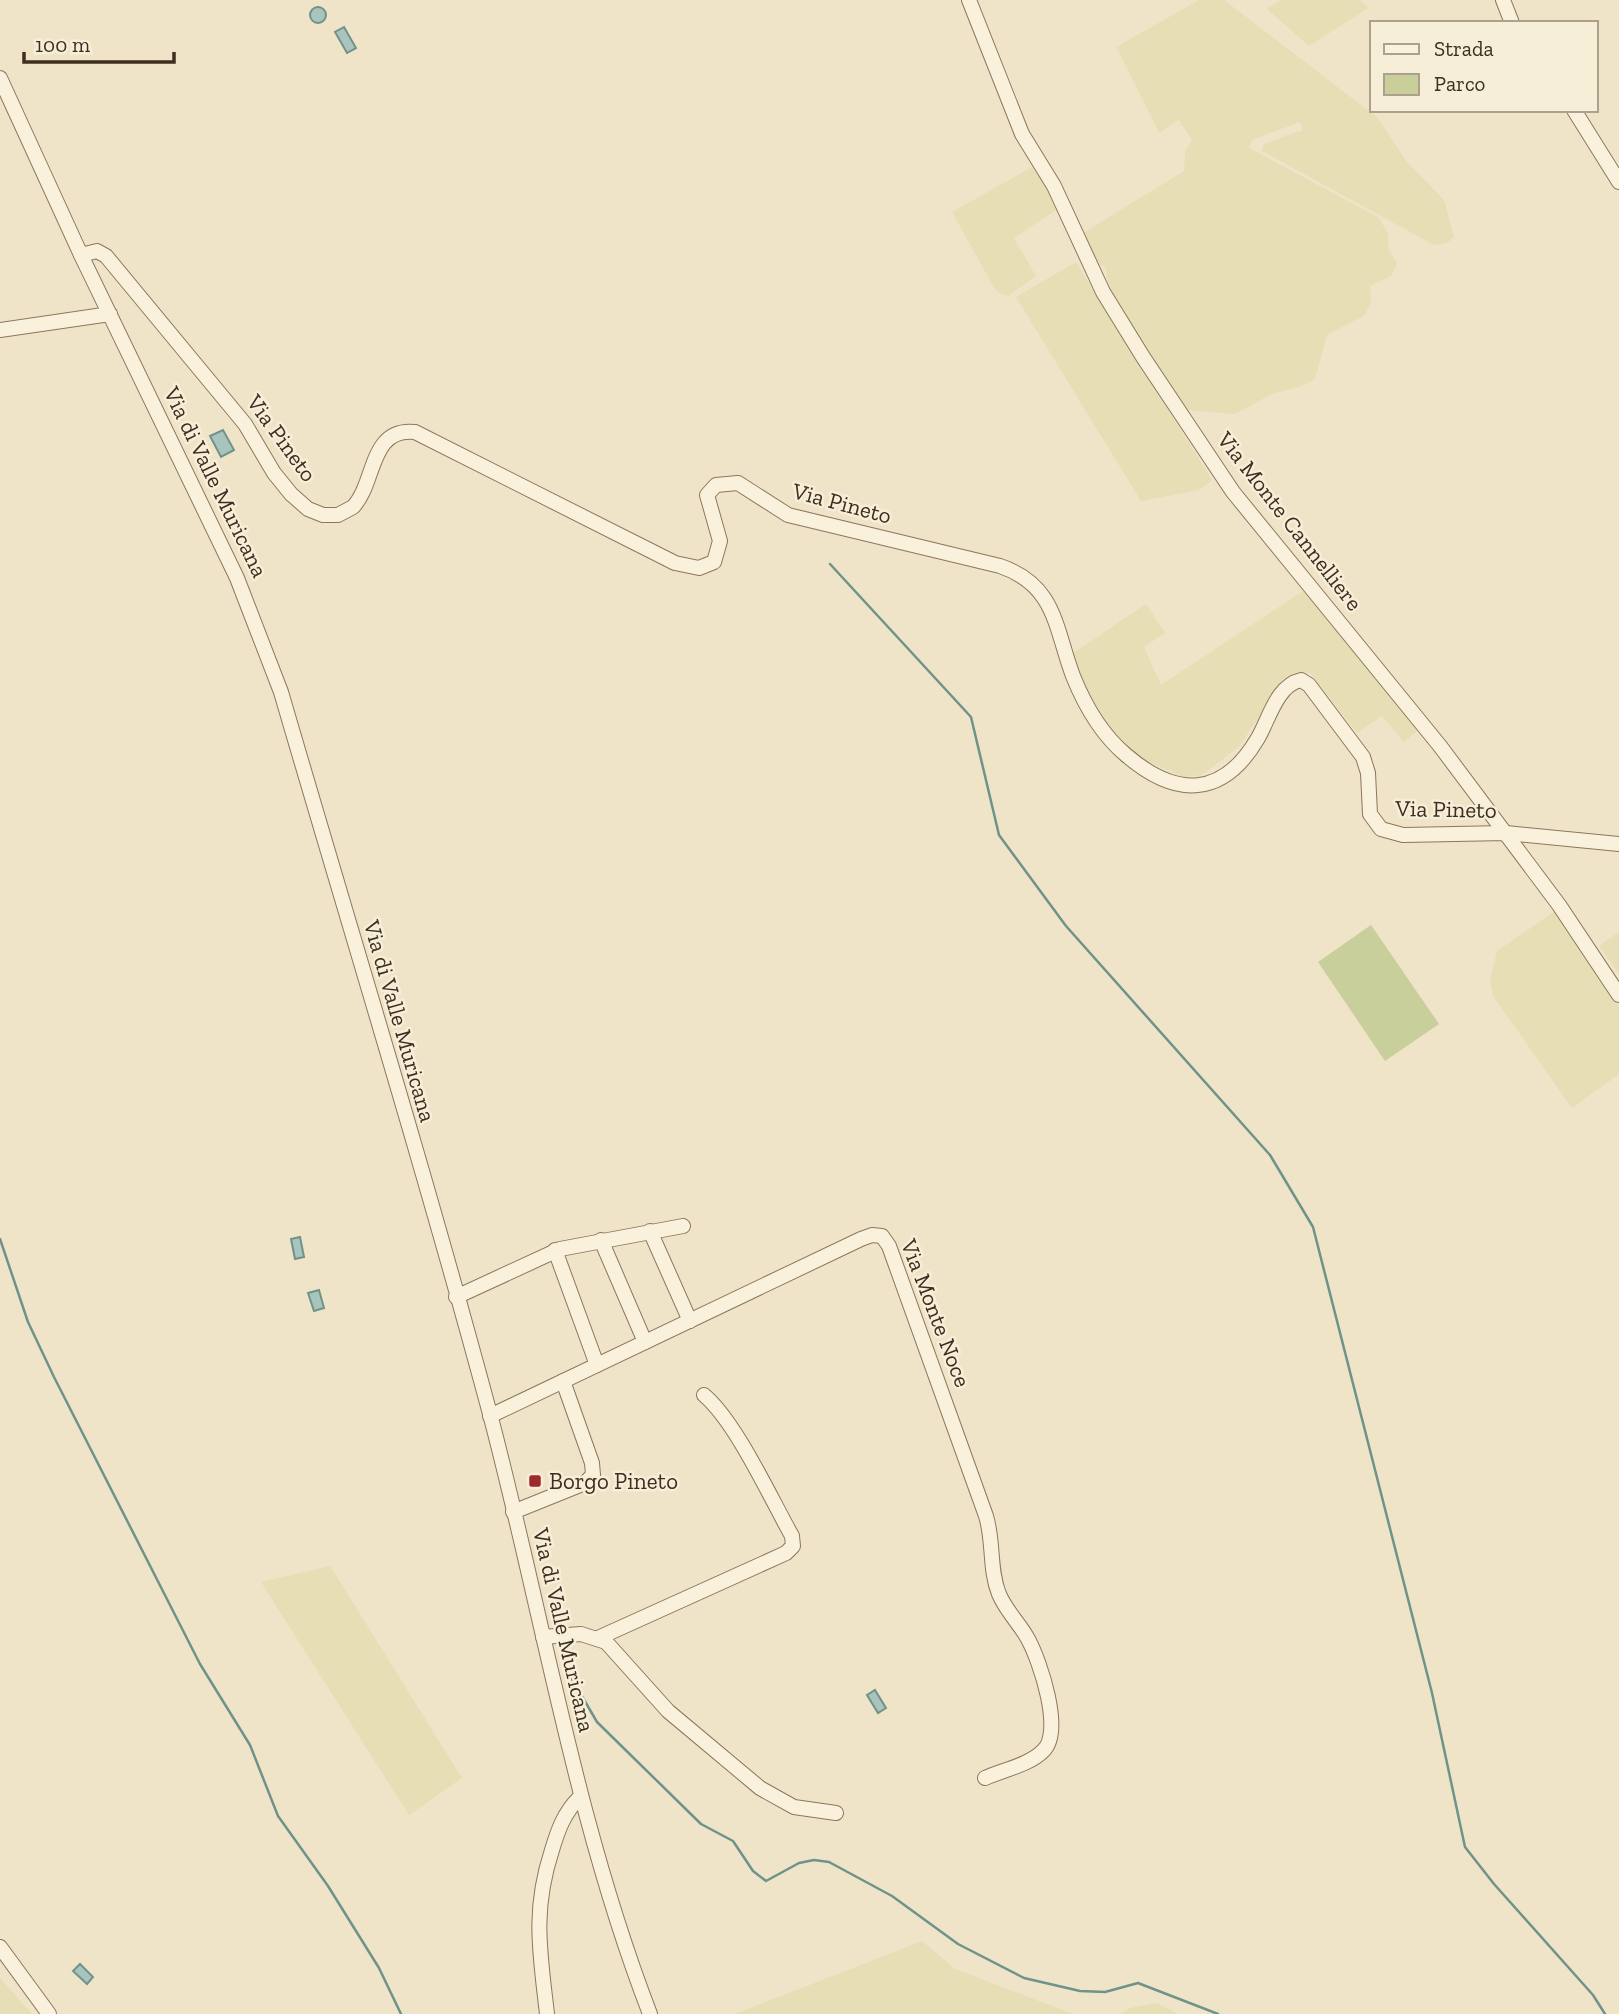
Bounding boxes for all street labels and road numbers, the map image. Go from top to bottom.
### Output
street label: Via di Valle Muricana [157,381,274,582]
street label: Via Pineto [240,388,323,487]
street label: Via Monte Cannelliere [1211,425,1369,616]
street label: Via Pineto [789,476,894,530]
street label: Via Pineto [1394,794,1497,824]
street label: Via di Valle Muricana [358,916,442,1125]
street label: Via Monte Noce [895,1234,977,1391]
street label: Via di Valle Muricana [527,1524,601,1735]

